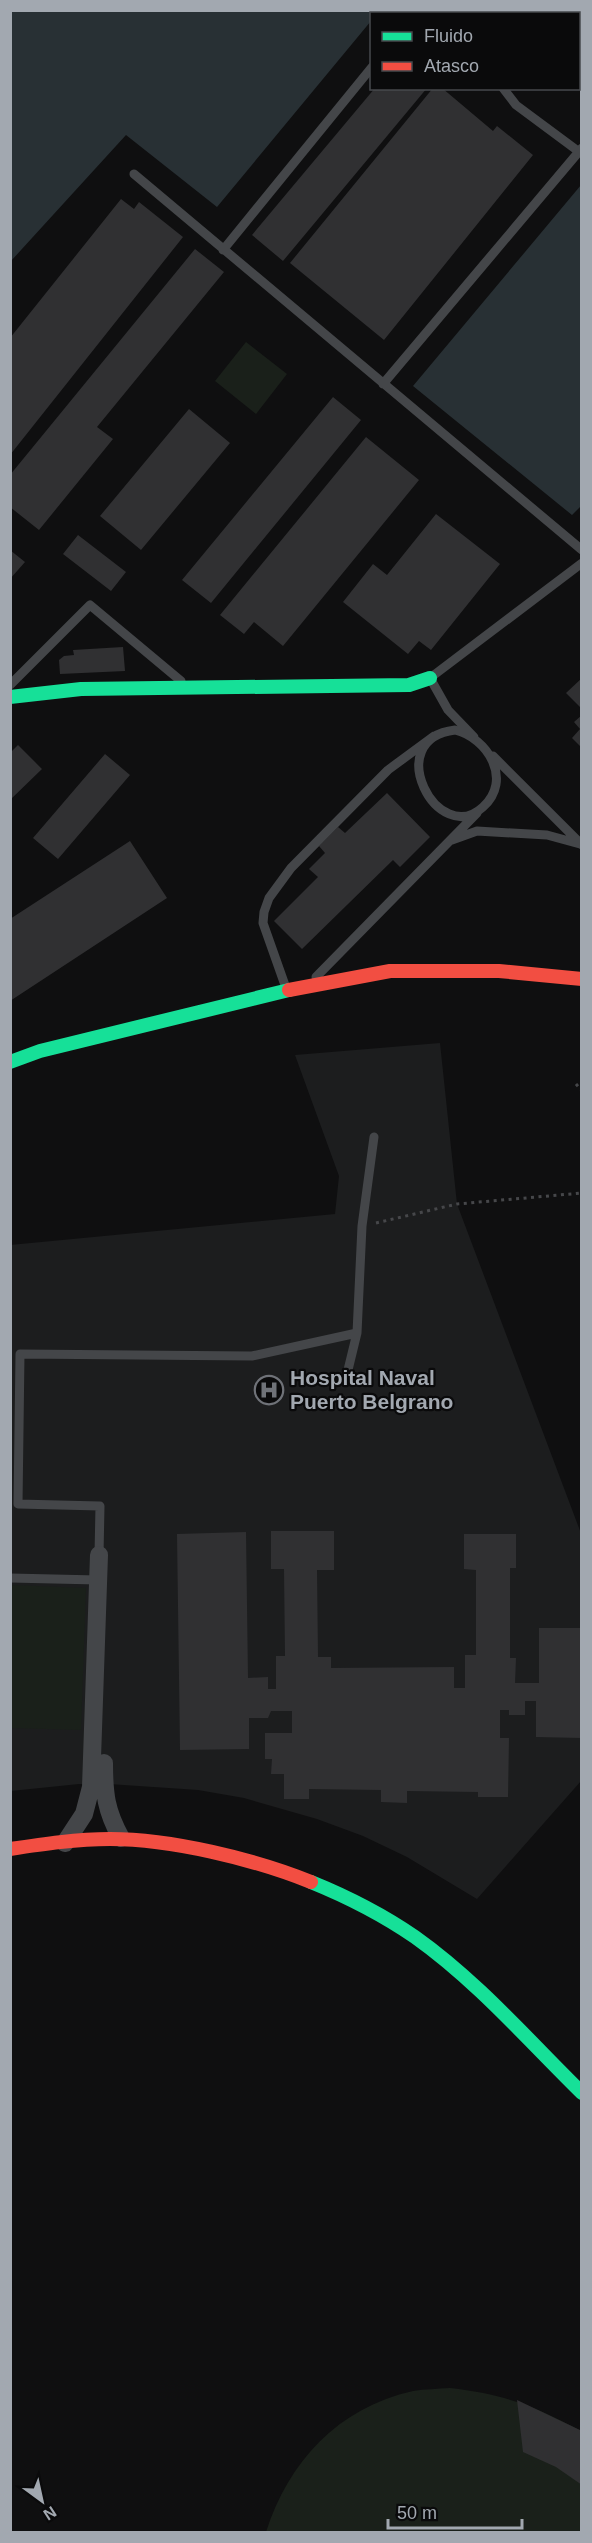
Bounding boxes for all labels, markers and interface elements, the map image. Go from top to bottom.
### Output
legend [370,12,580,90]
text: Fluido [424,26,473,46]
text: Atasco [424,56,479,76]
place label: Hospital Naval Puerto Belgrano [290,1366,453,1413]
hospital icon: Hospital Naval Puerto Belgrano [253,1374,285,1406]
north arrow [12,2471,72,2531]
scale bar [388,2492,522,2530]
text: N [40,2503,59,2523]
text: 50 m [397,2503,437,2523]

